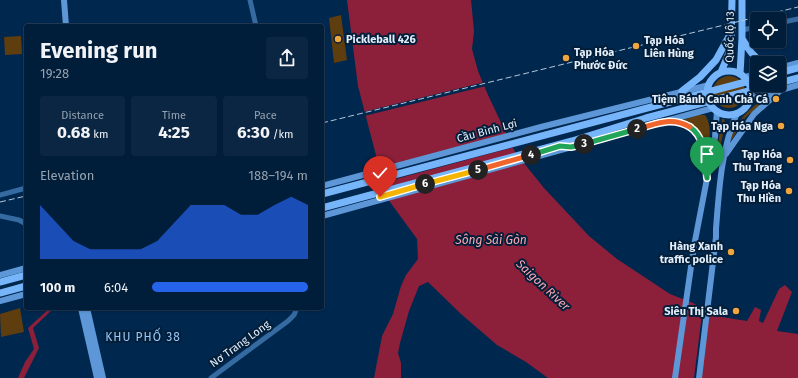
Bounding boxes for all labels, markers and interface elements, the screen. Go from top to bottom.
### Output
street label: Quốc lộ 13 [723,11,737,63]
map controls [750,12,786,92]
button: locate [750,12,786,48]
place label: Pickleball 426 [346,33,416,46]
marker: Pickleball 426 [333,34,343,44]
place label: Tạp Hóa Liên Hùng [644,34,695,60]
text: Evening run [40,37,157,64]
button: share [266,37,308,79]
marker: Tạp Hóa Liên Hùng [631,41,641,51]
place label: Tạp Hóa Phước Đức [574,46,628,72]
marker: Tạp Hóa Phước Đức [561,53,571,63]
button: layers [750,56,786,92]
text: 19:28 [40,66,69,81]
place label: Tiệm Bánh Canh Chả Cá [652,93,768,106]
marker: Tiệm Bánh Canh Chả Cá [771,94,781,104]
text: Distance [61,109,104,122]
text: Time [162,109,186,122]
text: Pace [254,109,277,122]
street label: Cầu Bình Lợi [455,117,519,145]
pin: 2 [627,119,647,139]
place label: Tạp Hóa Nga [711,120,773,133]
marker: Tạp Hóa Nga [776,121,786,131]
text: 0.68 [57,122,90,143]
text: 4:25 [158,122,190,143]
text: 6:30 [237,122,270,143]
text: 2 [634,122,640,135]
text: km [90,128,108,141]
text: /km [270,128,294,141]
pin: 3 [574,134,594,154]
text: 3 [581,137,587,150]
pin [690,137,724,178]
icon: arrive [696,143,718,165]
pin: 4 [521,145,541,165]
text: 4 [528,148,534,161]
place label: Tạp Hóa Thu Trang [733,148,783,174]
marker: Tạp Hóa Thu Trang [785,155,795,165]
pin [363,156,397,197]
pin: 5 [468,160,488,180]
icon: check [369,162,391,184]
text: 5 [475,163,481,176]
text: Elevation [40,168,94,183]
text: 188–194 m [248,168,308,183]
pin: 6 [415,174,435,194]
text: 6 [422,177,428,190]
place label: Tạp Hóa Thu Hiền [737,179,781,205]
marker: Tạp Hóa Thu Hiền [784,186,794,196]
water label: Sông Sài Gòn [454,233,527,247]
place label: Hàng Xanh traffic police [660,240,723,266]
marker: Hàng Xanh traffic police [726,247,736,257]
water label: Saigon River [513,256,573,313]
text: 100 m [40,280,75,295]
text: 6:04 [104,280,128,295]
place label: Siêu Thị Sala [664,305,728,318]
marker: Siêu Thị Sala [731,306,741,316]
street label: Nơ Trang Long [207,318,273,370]
district label: KHU PHỐ 38 [105,327,181,344]

